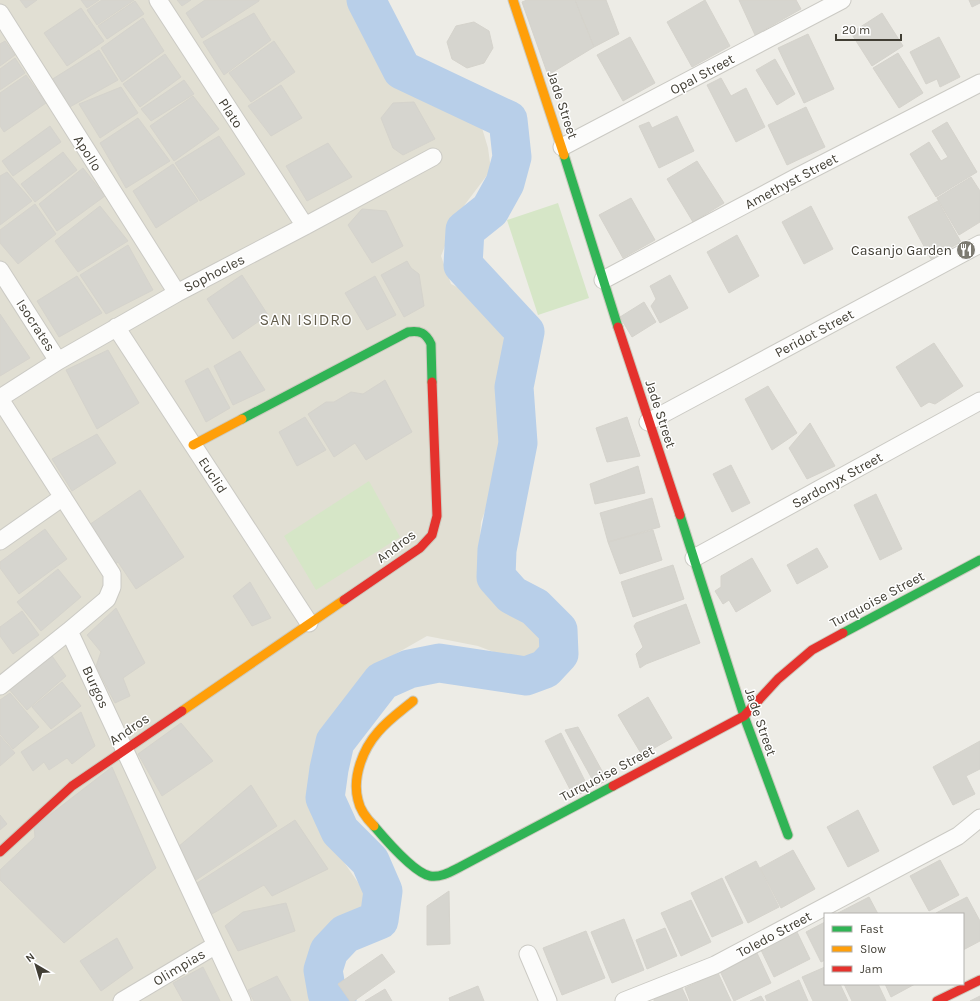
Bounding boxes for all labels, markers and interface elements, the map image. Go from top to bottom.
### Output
scale bar [836,16,901,42]
text: 20 m [842,23,870,37]
street label: Opal Street [667,50,737,99]
street label: Jade Street [544,69,582,141]
street label: Plato [215,95,247,131]
street label: Apollo [70,132,105,174]
street label: Amethyst Street [742,150,841,213]
restaurant icon: Casanjo Garden [955,239,977,261]
place label: Casanjo Garden [851,242,952,259]
street label: Sophocles [181,251,248,296]
street label: Isocrates [12,296,59,355]
street label: Peridot Street [772,305,857,361]
district label: SAN ISIDRO [260,310,352,329]
street label: Jade Street [642,378,680,450]
street label: Sardonyx Street [789,449,886,512]
street label: Euclid [195,454,231,497]
street label: Andros [373,526,419,567]
street label: Turquoise Street [827,567,927,631]
street label: Burgos [78,663,113,711]
street label: Jade Street [741,686,780,758]
street label: Andros [106,710,153,749]
street label: Turquoise Street [557,741,657,805]
street label: Toledo Street [734,908,815,961]
legend [824,913,964,985]
text: Fast [860,922,884,936]
text: Slow [860,942,886,956]
north arrow [16,945,56,985]
street label: Olimpias [150,945,208,990]
text: N [23,950,37,965]
text: Jam [860,962,883,976]

